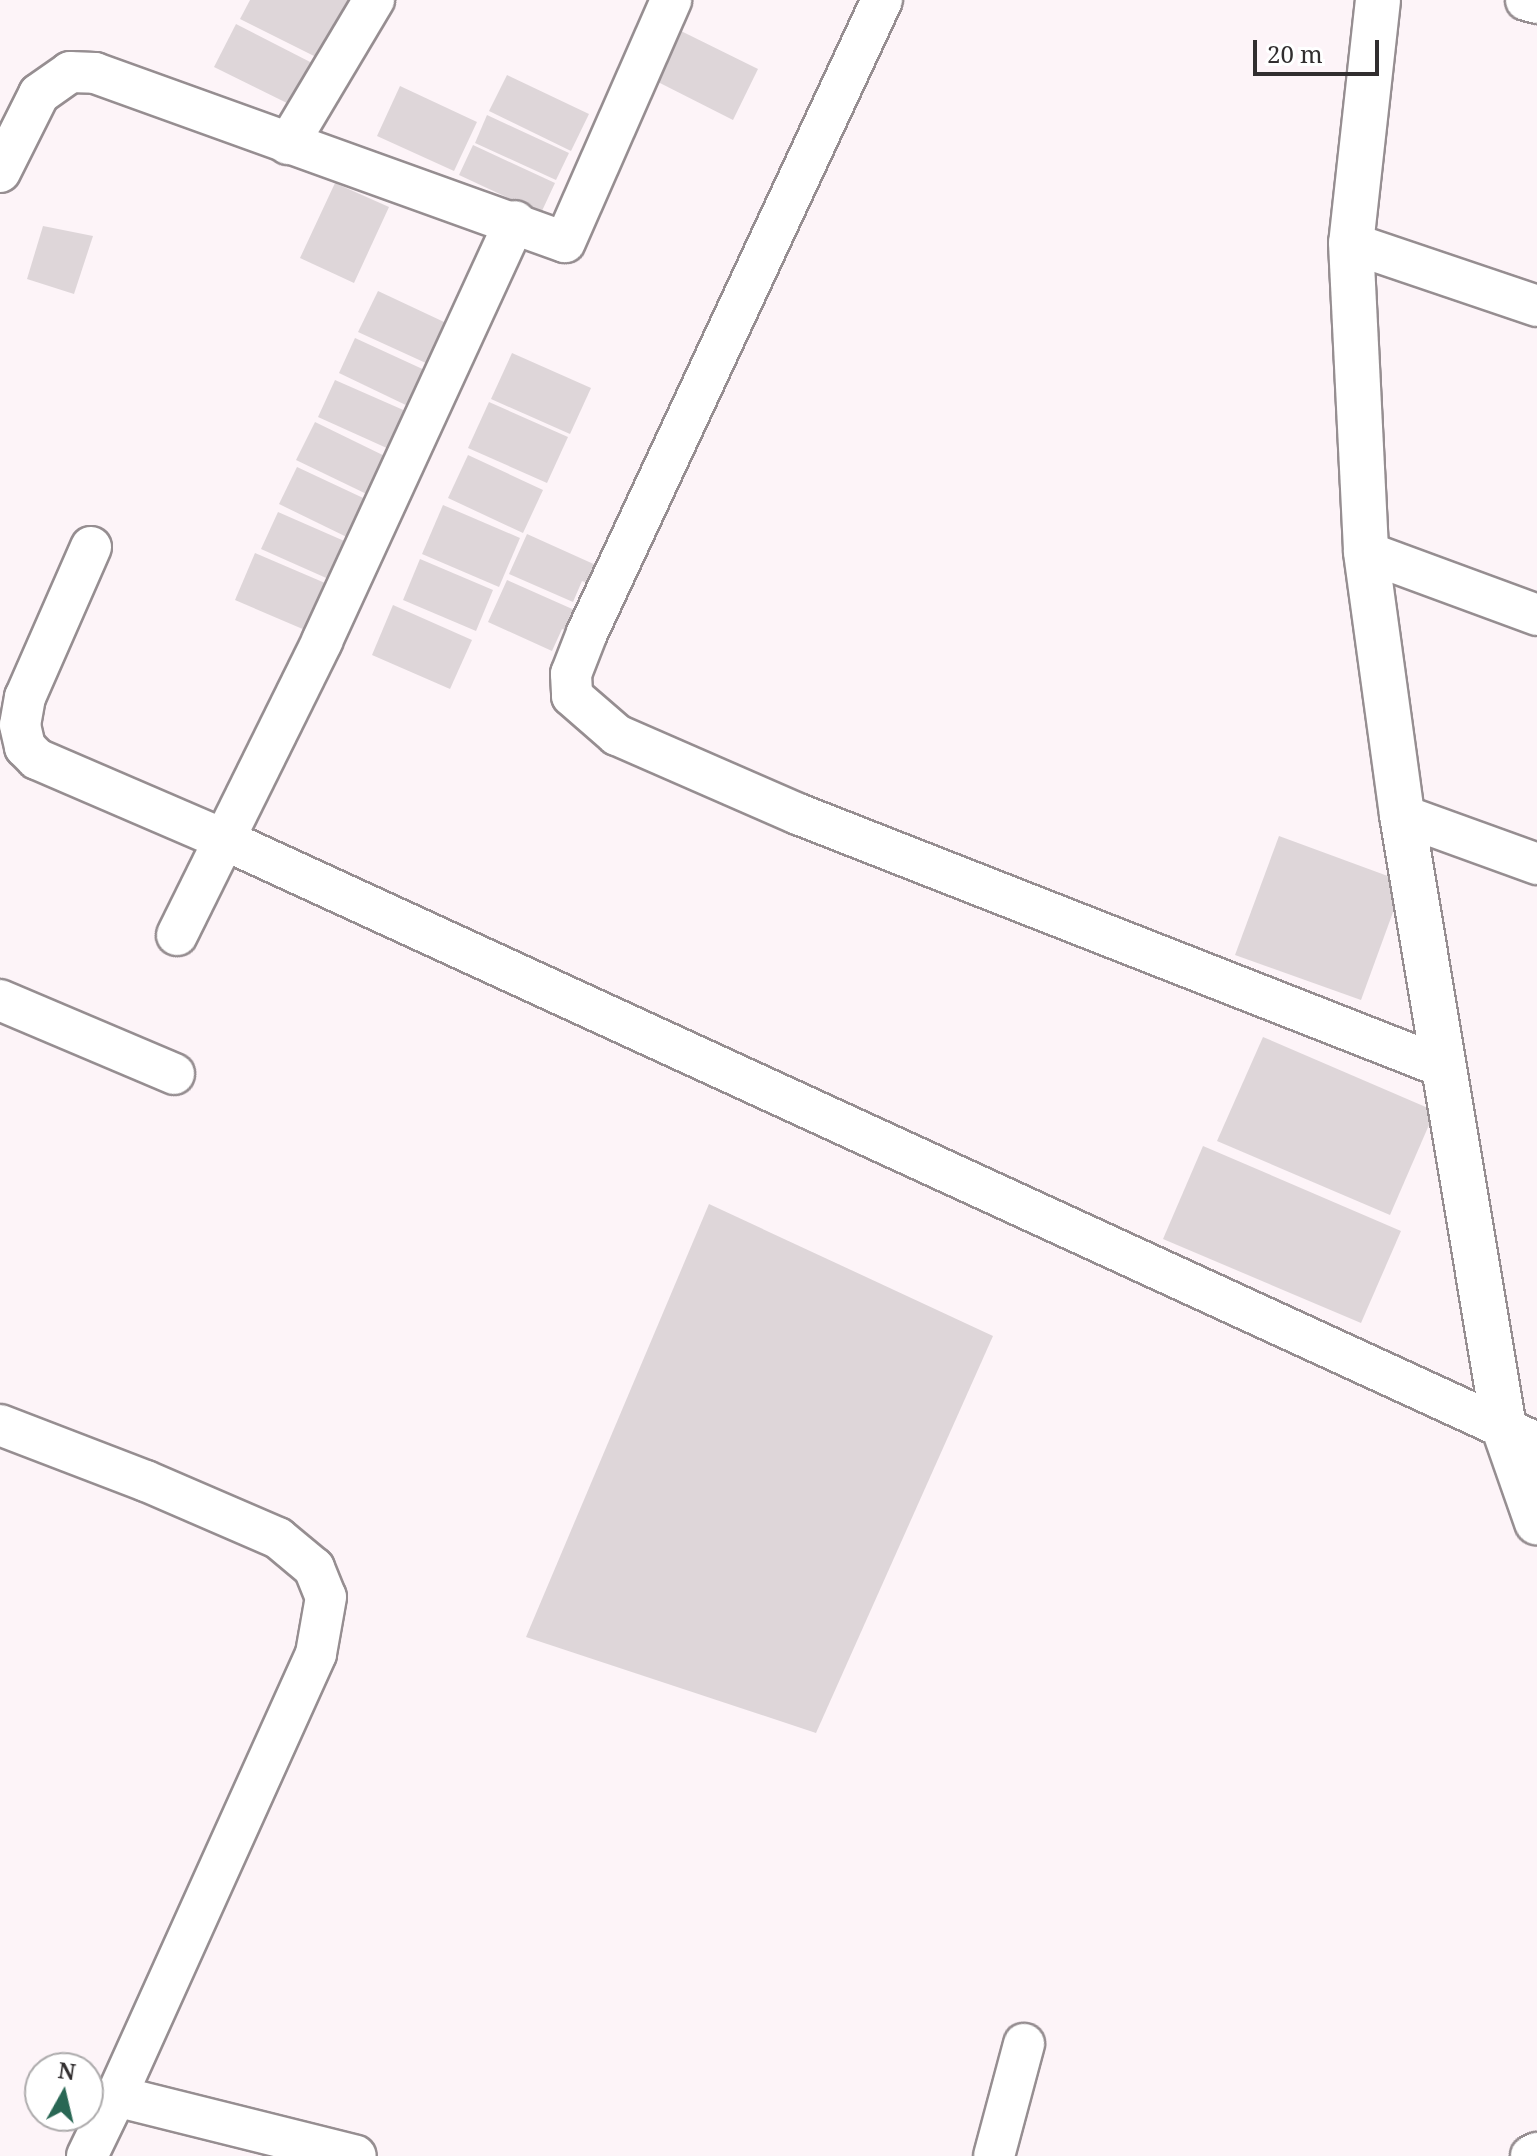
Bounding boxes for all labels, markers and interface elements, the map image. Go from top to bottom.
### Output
scale bar [1257,24,1383,74]
text: 20 m [1267,37,1323,70]
north arrow [24,2052,104,2132]
text: N [56,2054,78,2086]

